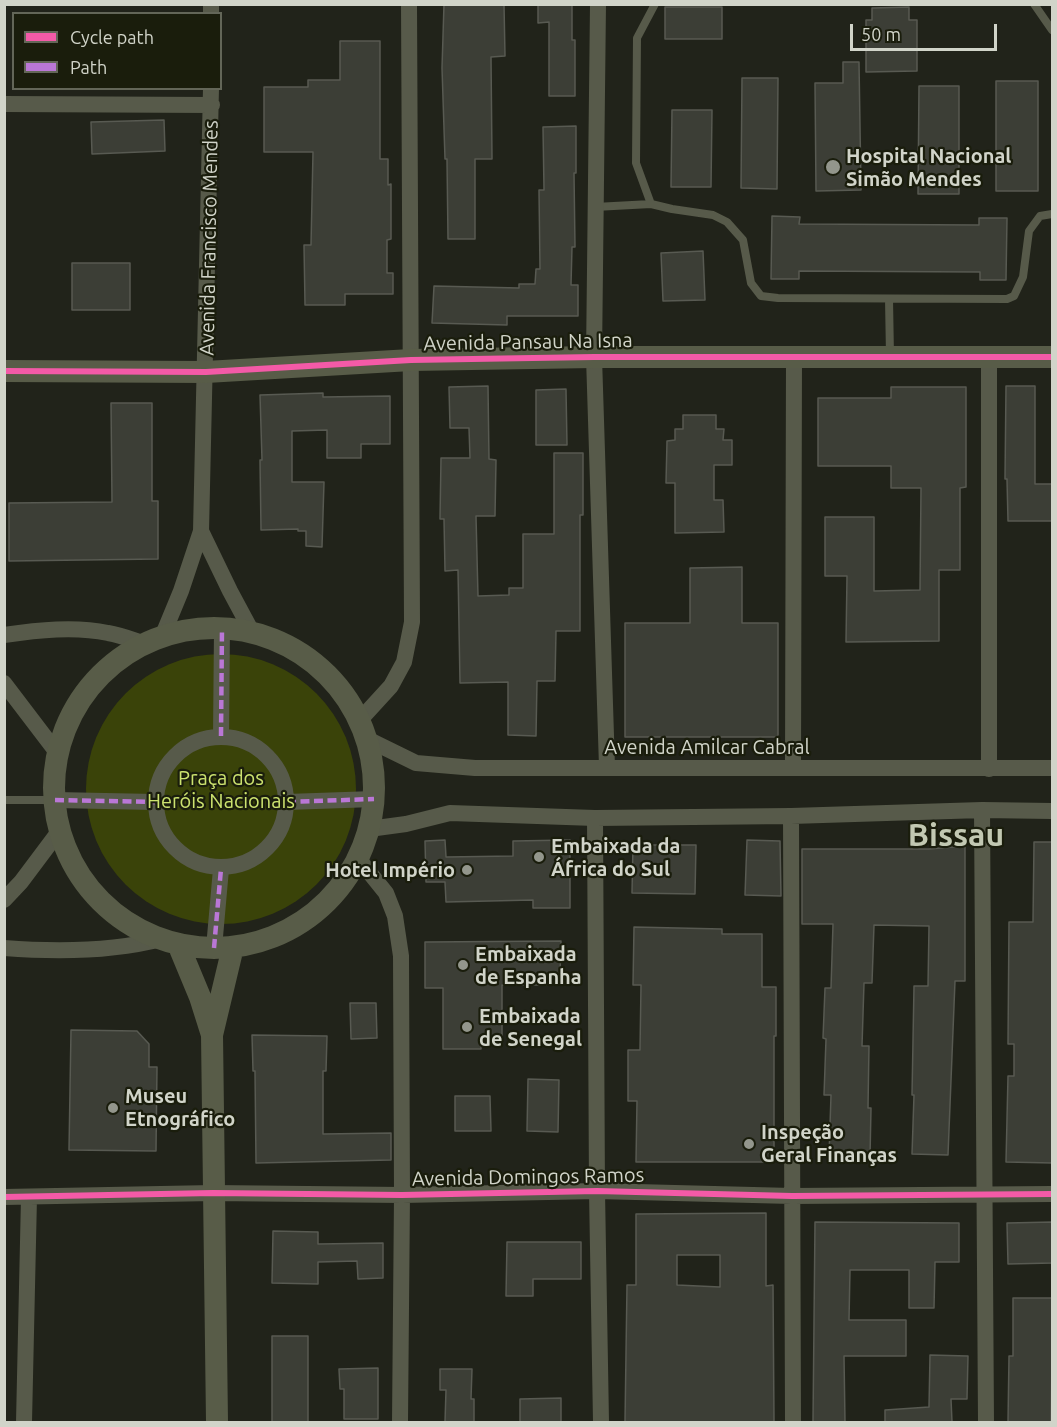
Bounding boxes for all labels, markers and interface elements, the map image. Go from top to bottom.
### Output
legend [12,12,222,90]
scale bar [853,12,1000,50]
text: 50 m [861,24,901,44]
text: Cycle path [70,27,154,47]
text: Path [70,57,107,77]
street label: Avenida Francisco Mendes [195,120,223,356]
place label: Hospital Nacional Simão Mendes [846,144,1011,191]
marker: Hospital Nacional Simão Mendes [824,158,842,176]
street label: Avenida Pansau Na Isna [423,328,633,356]
street label: Avenida Amilcar Cabral [604,735,810,759]
park label: Praça dos Heróis Nacionais [147,766,295,813]
district label: Bissau [908,816,1004,854]
place label: Embaixada da África do Sul [551,834,680,881]
marker: Embaixada da África do Sul [532,850,546,864]
place label: Hotel Império [325,858,455,882]
marker: Hotel Império [460,863,474,877]
place label: Embaixada de Espanha [475,942,582,989]
marker: Embaixada de Espanha [456,958,470,972]
place label: Embaixada de Senegal [479,1004,582,1051]
marker: Embaixada de Senegal [460,1020,474,1034]
place label: Museu Etnográfico [125,1084,235,1131]
marker: Museu Etnográfico [106,1101,120,1115]
place label: Inspeção Geral Finanças [761,1120,897,1167]
marker: Inspeção Geral Finanças [742,1137,756,1151]
street label: Avenida Domingos Ramos [412,1163,644,1191]

